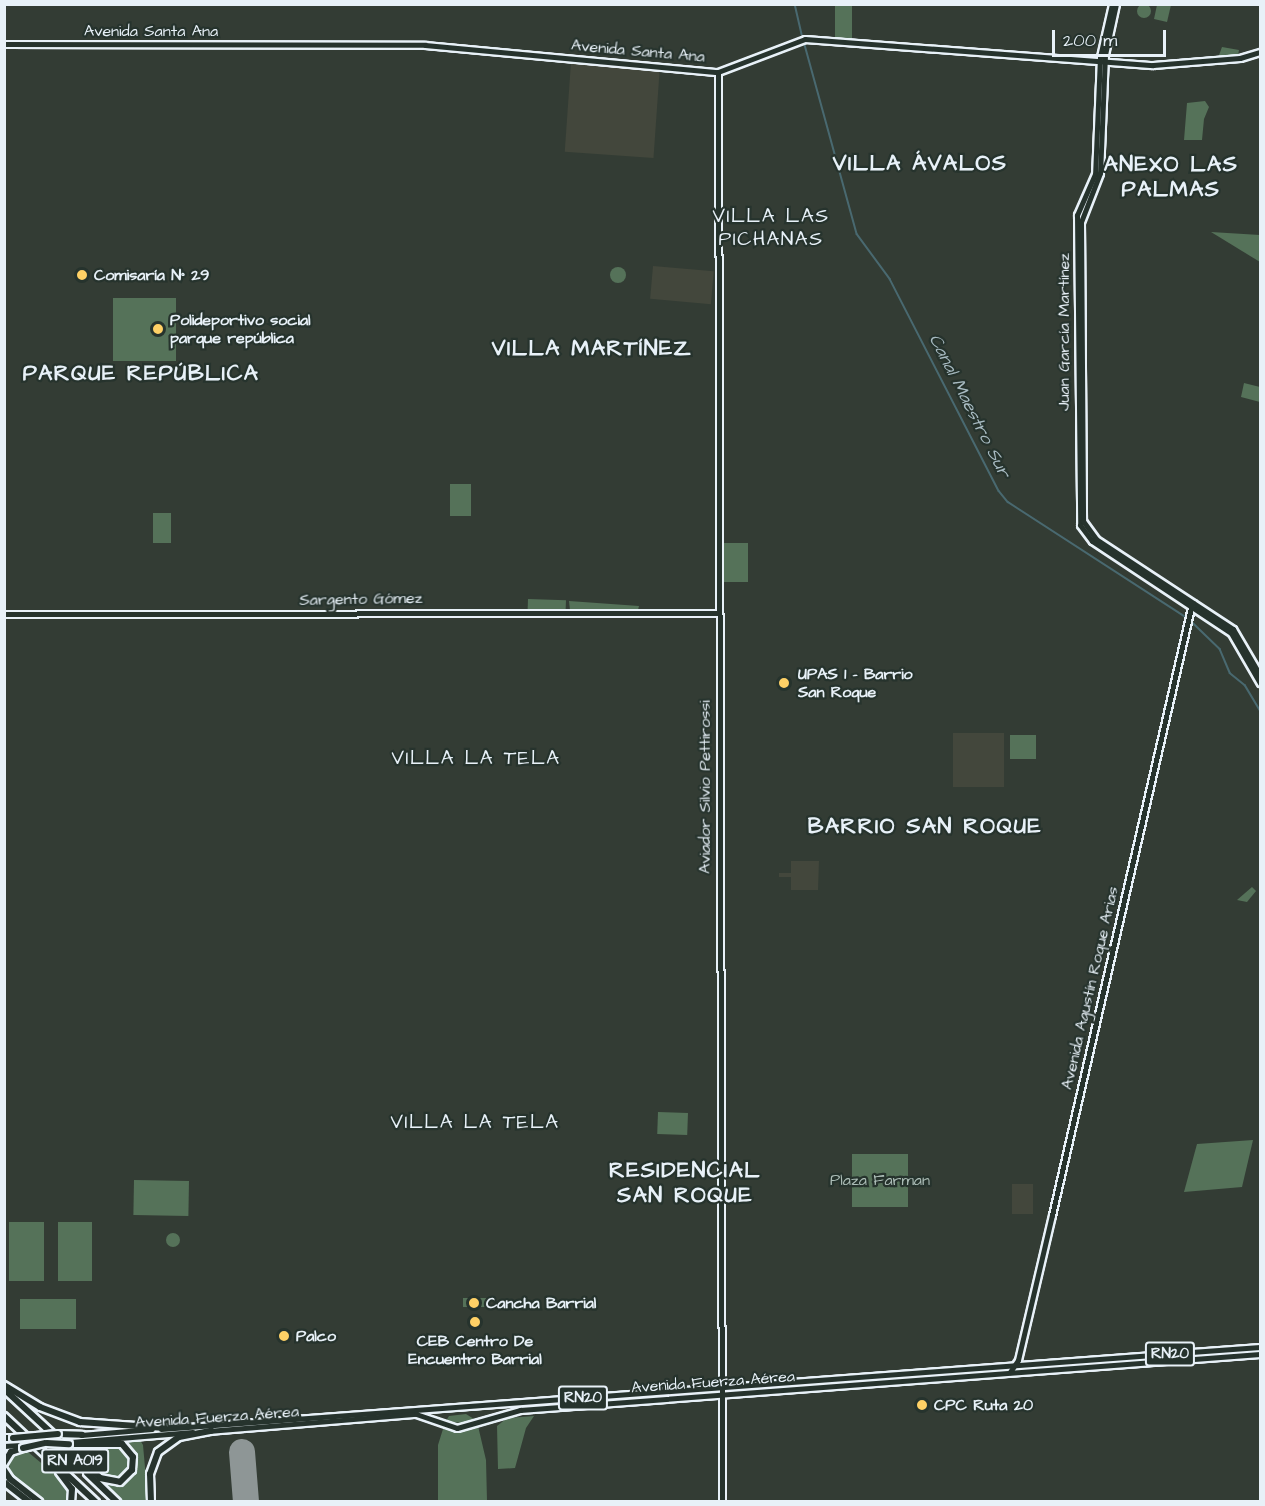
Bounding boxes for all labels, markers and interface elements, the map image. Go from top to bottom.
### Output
scale bar [1055,18,1169,56]
street label: Avenida Santa Ana [84,21,218,41]
text: 200 m [1063,28,1117,53]
street label: Avenida Santa Ana [570,36,706,66]
district label: VILLA ÁVALOS [833,151,1007,177]
district label: ANEXO LAS PALMAS [1104,151,1238,202]
district label: VILLA LAS PICHANAS [712,205,830,252]
street label: Juan García Martínez [1054,253,1074,411]
place label: Comisaría N° 29 [94,265,209,285]
marker: Comisaría N° 29 [75,268,89,282]
place label: Polideportivo social parque república [170,310,311,348]
marker: Polideportivo social parque república [151,322,165,336]
water label: Canal Maestro Sur [923,331,1015,481]
district label: VILLA MARTÍNEZ [492,336,692,362]
district label: PARQUE REPÚBLICA [23,361,259,387]
street label: Sargento Gómez [299,588,423,610]
place label: UPAS 1 - Barrio San Roque [798,664,913,702]
marker: UPAS 1 - Barrio San Roque [775,674,793,692]
street label: Aviador Silvio Pettirossi [695,700,715,874]
district label: VILLA LA TELA [391,746,561,770]
district label: BARRIO SAN ROQUE [808,814,1042,840]
street label: Avenida Agustín Roque Arias [1057,885,1123,1091]
district label: VILLA LA TELA [390,1110,560,1134]
district label: RESIDENCIAL SAN ROQUE [609,1157,761,1208]
park label: Plaza Farman [830,1170,930,1190]
place label: Cancha Barrial [486,1293,596,1313]
marker: Cancha Barrial [467,1296,481,1310]
marker: CEB Centro De Encuentro Barrial [468,1315,482,1329]
place label: Palco [296,1326,336,1346]
marker: Palco [277,1329,291,1343]
place label: CEB Centro De Encuentro Barrial [408,1331,542,1369]
road number: RN20 [1144,1342,1196,1366]
street label: Avenida Fuerza Aérea [630,1367,796,1397]
road number: RN20 [558,1386,608,1410]
place label: CPC Ruta 20 [934,1395,1033,1415]
marker: CPC Ruta 20 [915,1398,929,1412]
street label: Avenida Fuerza Aérea [134,1402,300,1432]
road number: RN A019 [40,1449,110,1473]

